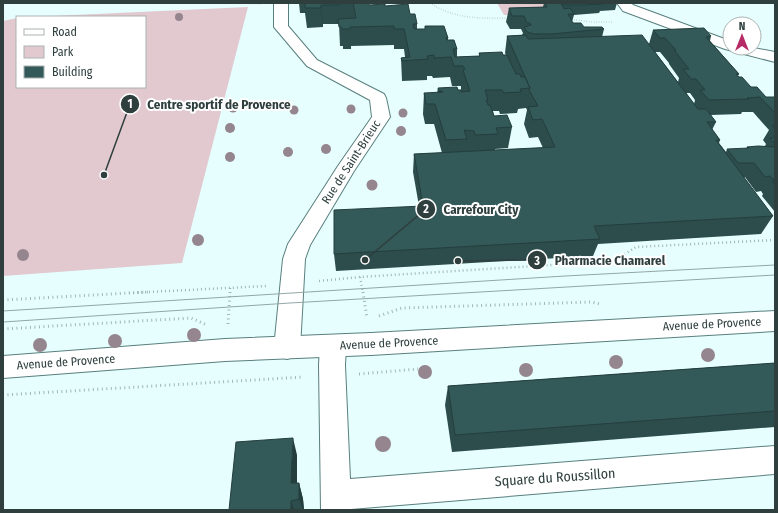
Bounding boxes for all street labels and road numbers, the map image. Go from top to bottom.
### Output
street label: Rue de Saint-Brieuc [319,118,383,206]
street label: Avenue de Provence [662,314,762,334]
street label: Avenue de Provence [339,333,439,353]
street label: Avenue de Provence [16,352,116,372]
street label: Square du Roussillon [494,465,616,490]

